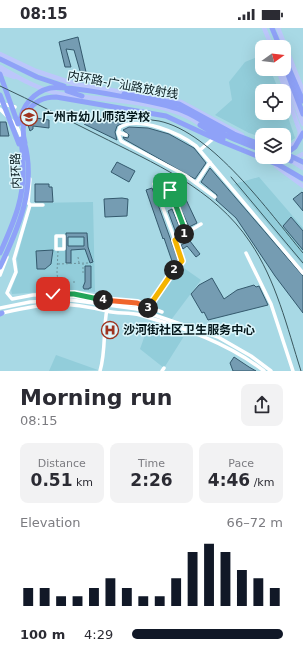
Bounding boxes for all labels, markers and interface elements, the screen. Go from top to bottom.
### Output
text: 08:15 [20,5,68,23]
north arrow [255,40,291,76]
map controls [255,40,291,164]
street label: 内环路-广汕路放射线 [66,68,180,102]
button: locate [255,84,291,120]
school or university icon: 广州市幼儿师范学校 [19,107,39,127]
place label: 广州市幼儿师范学校 [42,110,150,124]
button: layers [255,128,291,164]
street label: 内环路 [8,153,24,189]
pin [153,173,187,207]
icon: arrive [159,179,181,201]
pin: 1 [174,224,194,244]
text: 1 [180,227,188,240]
pin: 2 [164,260,184,280]
text: 2 [170,263,178,276]
pin [36,277,70,311]
icon: check [42,283,64,305]
pin: 4 [93,290,113,310]
text: 4 [99,293,107,306]
pin: 3 [138,298,158,318]
text: 3 [144,301,152,314]
hospital icon: 沙河街社区卫生服务中心 [100,320,120,340]
place label: 沙河街社区卫生服务中心 [123,323,255,337]
button: share [241,384,283,426]
text: Morning run [20,385,172,410]
text: 08:15 [20,413,57,428]
text: Distance [38,457,86,470]
text: Time [138,457,165,470]
text: Pace [228,457,254,470]
text: 0.51 [31,470,73,490]
text: 2:26 [130,470,173,490]
text: 4:46 [208,470,250,490]
text: km [73,476,93,489]
text: /km [250,476,274,489]
text: Elevation [20,515,80,530]
text: 66–72 m [227,515,283,530]
text: 100 m [20,627,65,642]
text: 4:29 [84,627,113,642]

